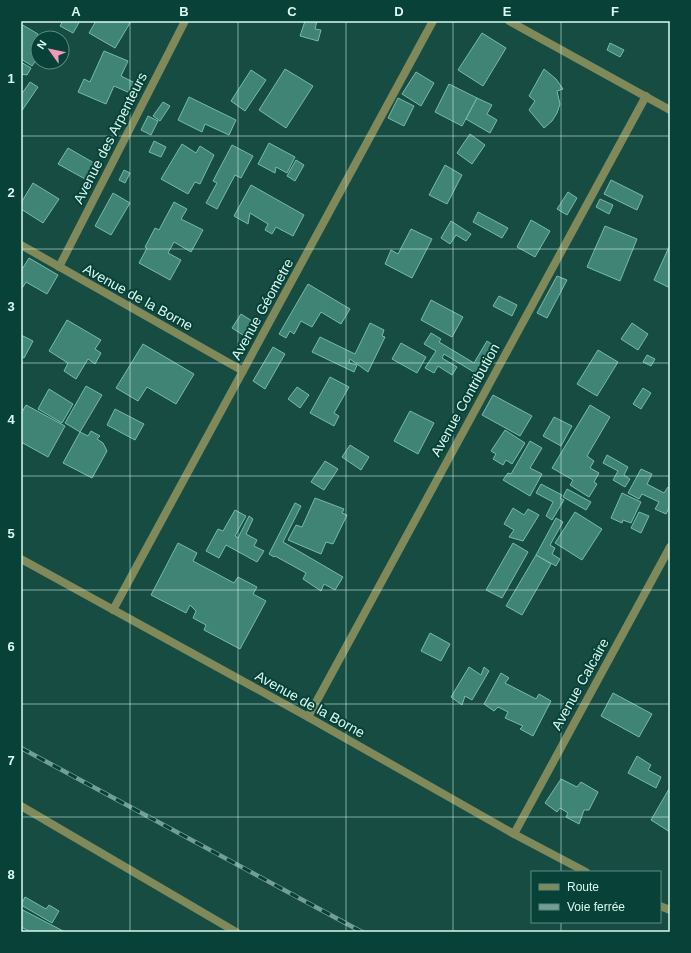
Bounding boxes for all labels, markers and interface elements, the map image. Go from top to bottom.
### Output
text: A [71,4,81,19]
text: B [179,4,189,19]
text: C [287,4,297,19]
text: D [394,4,404,19]
text: E [503,4,512,19]
text: F [611,4,619,19]
north arrow [30,30,70,70]
text: N [34,38,49,51]
street label: Avenue des Arpenteurs [70,70,150,206]
text: 1 [7,71,15,86]
text: 2 [7,185,15,200]
street label: Avenue Géometre [228,255,297,362]
street label: Avenue de la Borne [80,260,196,334]
text: 3 [7,299,15,314]
street label: Avenue Contribution [427,341,503,459]
text: 4 [7,412,15,427]
text: 5 [7,526,15,541]
street label: Avenue Calcaire [548,635,612,733]
text: 6 [7,639,15,654]
street label: Avenue de la Borne [252,667,368,741]
text: 7 [7,753,15,768]
text: 8 [7,867,15,882]
legend [531,871,661,923]
text: Route [567,880,599,894]
text: Voie ferrée [567,900,625,914]

